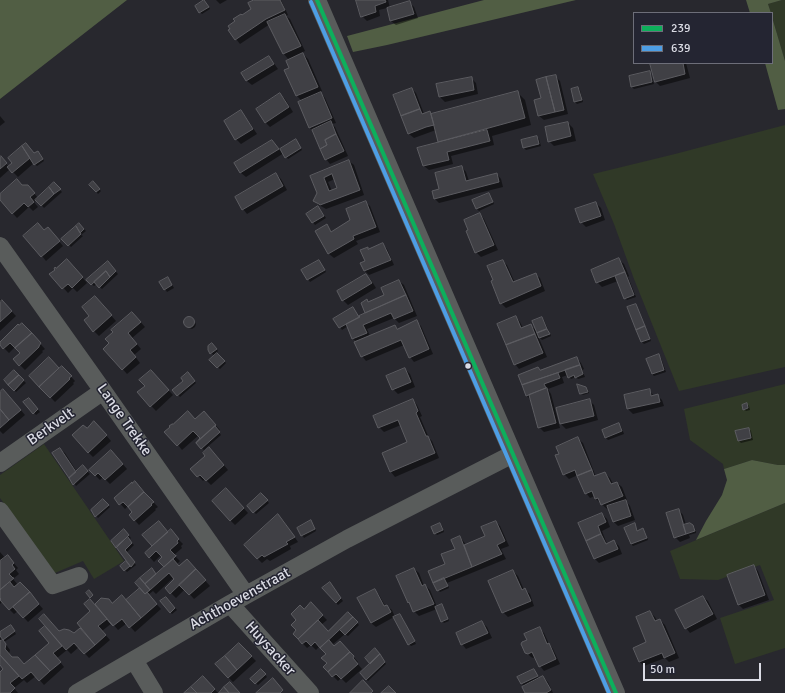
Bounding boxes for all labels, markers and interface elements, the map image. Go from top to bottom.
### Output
legend [633,12,773,64]
text: 239 [671,21,690,36]
text: 639 [671,41,690,56]
unlabelled marker [463,361,473,371]
street label: Lange Trekke [93,380,155,460]
street label: Berkvelt [24,404,78,450]
street label: Achthoevenstraat [186,564,294,634]
street label: Huysacker [241,618,299,680]
scale bar [645,655,763,681]
text: 50 m [650,662,675,677]

